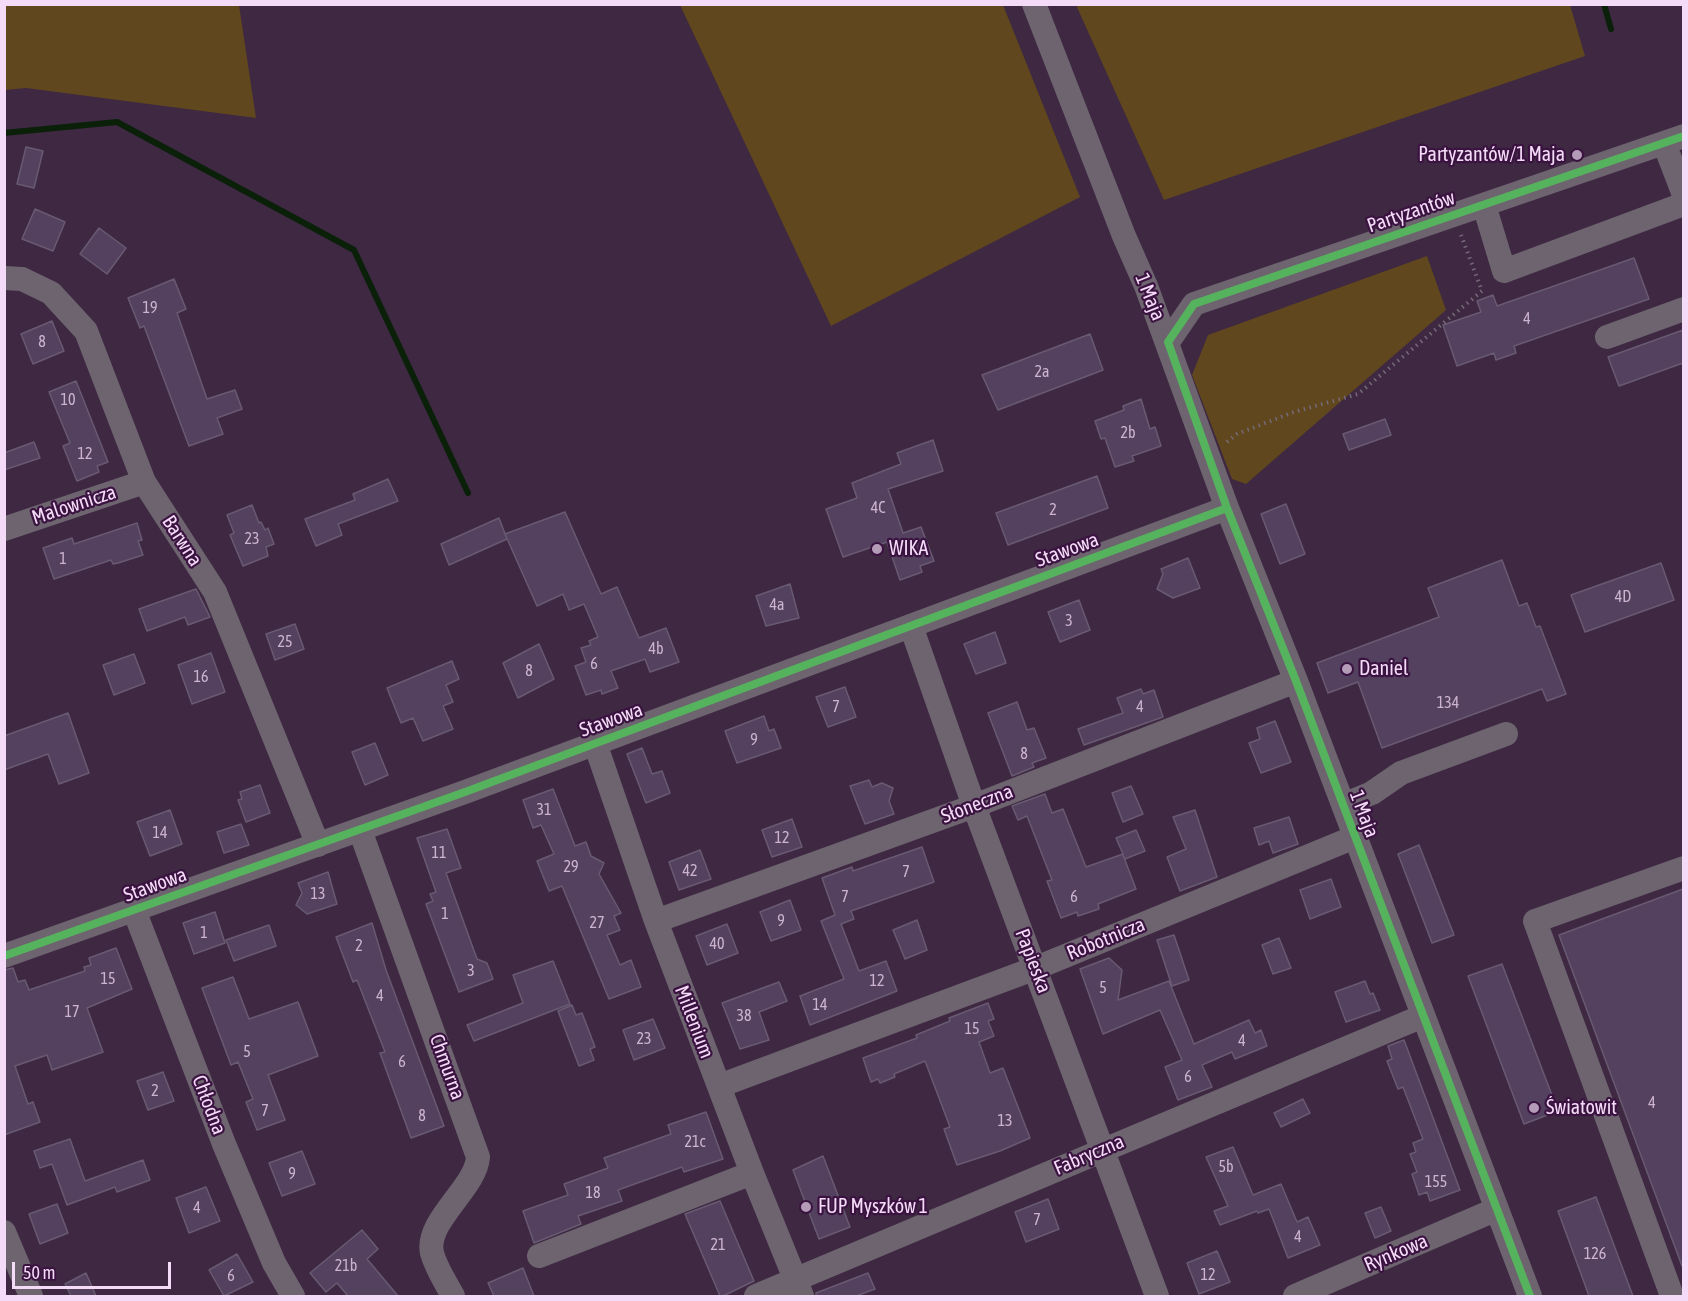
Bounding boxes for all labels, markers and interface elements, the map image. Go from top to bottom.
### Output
place label: Partyzantów/1 Maja [1418,143,1565,167]
marker: Partyzantów/1 Maja [1570,148,1584,162]
street label: Partyzantów [1364,186,1458,238]
street label: 1 Maja [1130,270,1170,324]
house number: 19 [142,298,158,318]
house number: 4 [1523,309,1531,329]
house number: 8 [38,332,46,352]
house number: 2a [1035,362,1049,382]
house number: 10 [60,390,76,410]
house number: 2b [1120,423,1136,443]
house number: 12 [77,444,93,464]
street label: Malownicza [29,480,119,530]
house number: 4C [871,498,885,518]
house number: 2 [1049,500,1057,520]
street label: Barwna [157,511,207,571]
street label: Stawowa [1032,528,1102,572]
house number: 23 [244,529,260,549]
place label: WIKA [889,537,928,561]
marker: WIKA [870,542,884,556]
house number: 1 [59,549,67,569]
house number: 4D [1615,587,1631,607]
house number: 4a [770,595,784,615]
house number: 3 [1065,611,1073,631]
house number: 25 [277,632,293,652]
house number: 4b [648,639,664,659]
house number: 6 [590,654,598,674]
place label: Daniel [1359,657,1408,681]
house number: 8 [525,661,533,681]
marker: Daniel [1340,662,1354,676]
house number: 16 [193,667,209,687]
house number: 134 [1437,693,1459,713]
house number: 7 [832,697,840,717]
house number: 4 [1136,697,1144,717]
street label: Stawowa [576,698,646,742]
house number: 9 [750,730,758,750]
house number: 8 [1020,744,1028,764]
street label: Słoneczna [938,779,1016,829]
street label: 1 Maja [1344,787,1384,841]
house number: 31 [536,800,552,820]
house number: 14 [152,823,168,843]
house number: 12 [774,828,790,848]
house number: 11 [431,843,447,863]
house number: 29 [563,857,579,877]
house number: 42 [682,861,698,881]
house number: 7 [902,862,910,882]
street label: Stawowa [120,863,190,907]
house number: 13 [310,884,326,904]
house number: 7 [841,887,849,907]
house number: 6 [1070,887,1078,907]
house number: 1 [441,904,449,924]
house number: 9 [777,911,785,931]
street label: Robotnicza [1063,912,1149,966]
house number: 27 [589,913,605,933]
house number: 1 [200,923,208,943]
street label: Papieska [1010,925,1056,997]
house number: 40 [709,934,725,954]
house number: 2 [355,936,363,956]
house number: 3 [467,961,475,981]
house number: 15 [100,969,116,989]
house number: 12 [869,971,885,991]
house number: 5 [1099,978,1107,998]
street label: Millenium [669,982,719,1062]
house number: 4 [376,986,384,1006]
house number: 14 [812,995,828,1015]
house number: 17 [64,1002,80,1022]
house number: 38 [736,1006,752,1026]
house number: 15 [964,1019,980,1039]
house number: 23 [636,1029,652,1049]
street label: Chmurna [424,1031,470,1103]
house number: 4 [1238,1031,1246,1051]
house number: 5 [243,1042,251,1062]
house number: 6 [398,1052,406,1072]
house number: 6 [1184,1067,1192,1087]
street label: Chłodna [187,1072,231,1138]
house number: 2 [151,1081,159,1101]
house number: 4 [1648,1093,1656,1113]
place label: Światowit [1546,1096,1617,1120]
house number: 7 [261,1101,269,1121]
marker: Światowit [1527,1101,1541,1115]
house number: 8 [418,1106,426,1126]
house number: 13 [997,1111,1013,1131]
street label: Fabryczna [1050,1130,1128,1180]
house number: 21c [685,1132,705,1152]
house number: 5b [1218,1157,1234,1177]
house number: 9 [288,1164,296,1184]
house number: 155 [1425,1172,1447,1192]
house number: 18 [585,1183,601,1203]
place label: FUP Myszków 1 [818,1195,928,1219]
house number: 4 [193,1198,201,1218]
marker: FUP Myszków 1 [799,1200,813,1214]
house number: 7 [1033,1210,1041,1230]
house number: 4 [1294,1227,1302,1247]
street label: Rynkowa [1361,1229,1431,1277]
house number: 21 [710,1235,726,1255]
house number: 126 [1584,1244,1606,1264]
scale bar [15,1250,174,1288]
house number: 21b [335,1256,357,1276]
text: 50 m [23,1262,55,1283]
house number: 12 [1200,1265,1216,1285]
house number: 6 [227,1266,235,1286]

